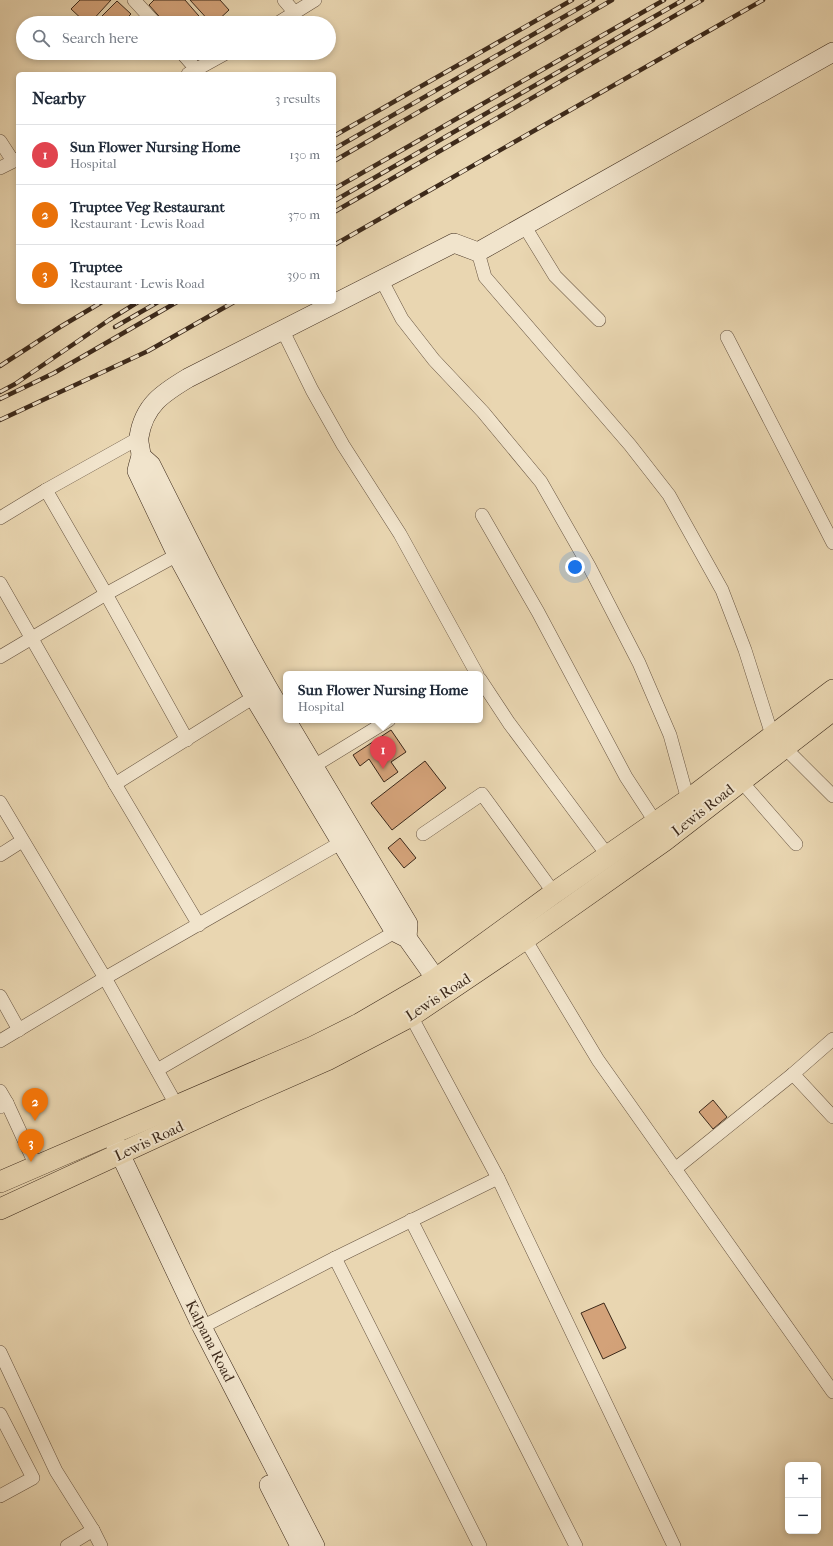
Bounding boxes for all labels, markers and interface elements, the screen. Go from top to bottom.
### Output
search box [16,16,336,60]
icon: search [30,27,52,49]
text: Search here [62,29,138,47]
text: Nearby [32,88,86,108]
text: 3 results [275,91,320,106]
text: Sun Flower Nursing Home [70,138,240,156]
text: 1 [43,147,47,162]
text: 130 m [289,147,320,162]
text: Hospital [70,156,117,171]
text: Truptee Veg Restaurant [70,198,225,216]
text: 2 [42,207,48,222]
text: 370 m [288,207,320,222]
text: Restaurant · Lewis Road [70,216,205,231]
text: Truptee [70,258,122,276]
text: 3 [42,267,48,282]
text: 390 m [287,267,320,282]
text: Restaurant · Lewis Road [70,276,205,291]
your location [565,557,585,577]
popup [283,671,483,723]
text: Sun Flower Nursing Home [298,681,468,699]
text: Hospital [298,699,344,714]
pin: 1 [370,736,396,769]
street label: Lewis Road [668,780,738,840]
street label: Lewis Road [402,969,475,1025]
pin: 2 [22,1088,48,1121]
street label: Lewis Road [112,1117,187,1165]
pin: 3 [18,1129,44,1162]
street label: Kalpana Road [182,1297,239,1386]
map controls [785,1462,821,1534]
button: + [785,1462,821,1498]
button: − [785,1498,821,1534]

